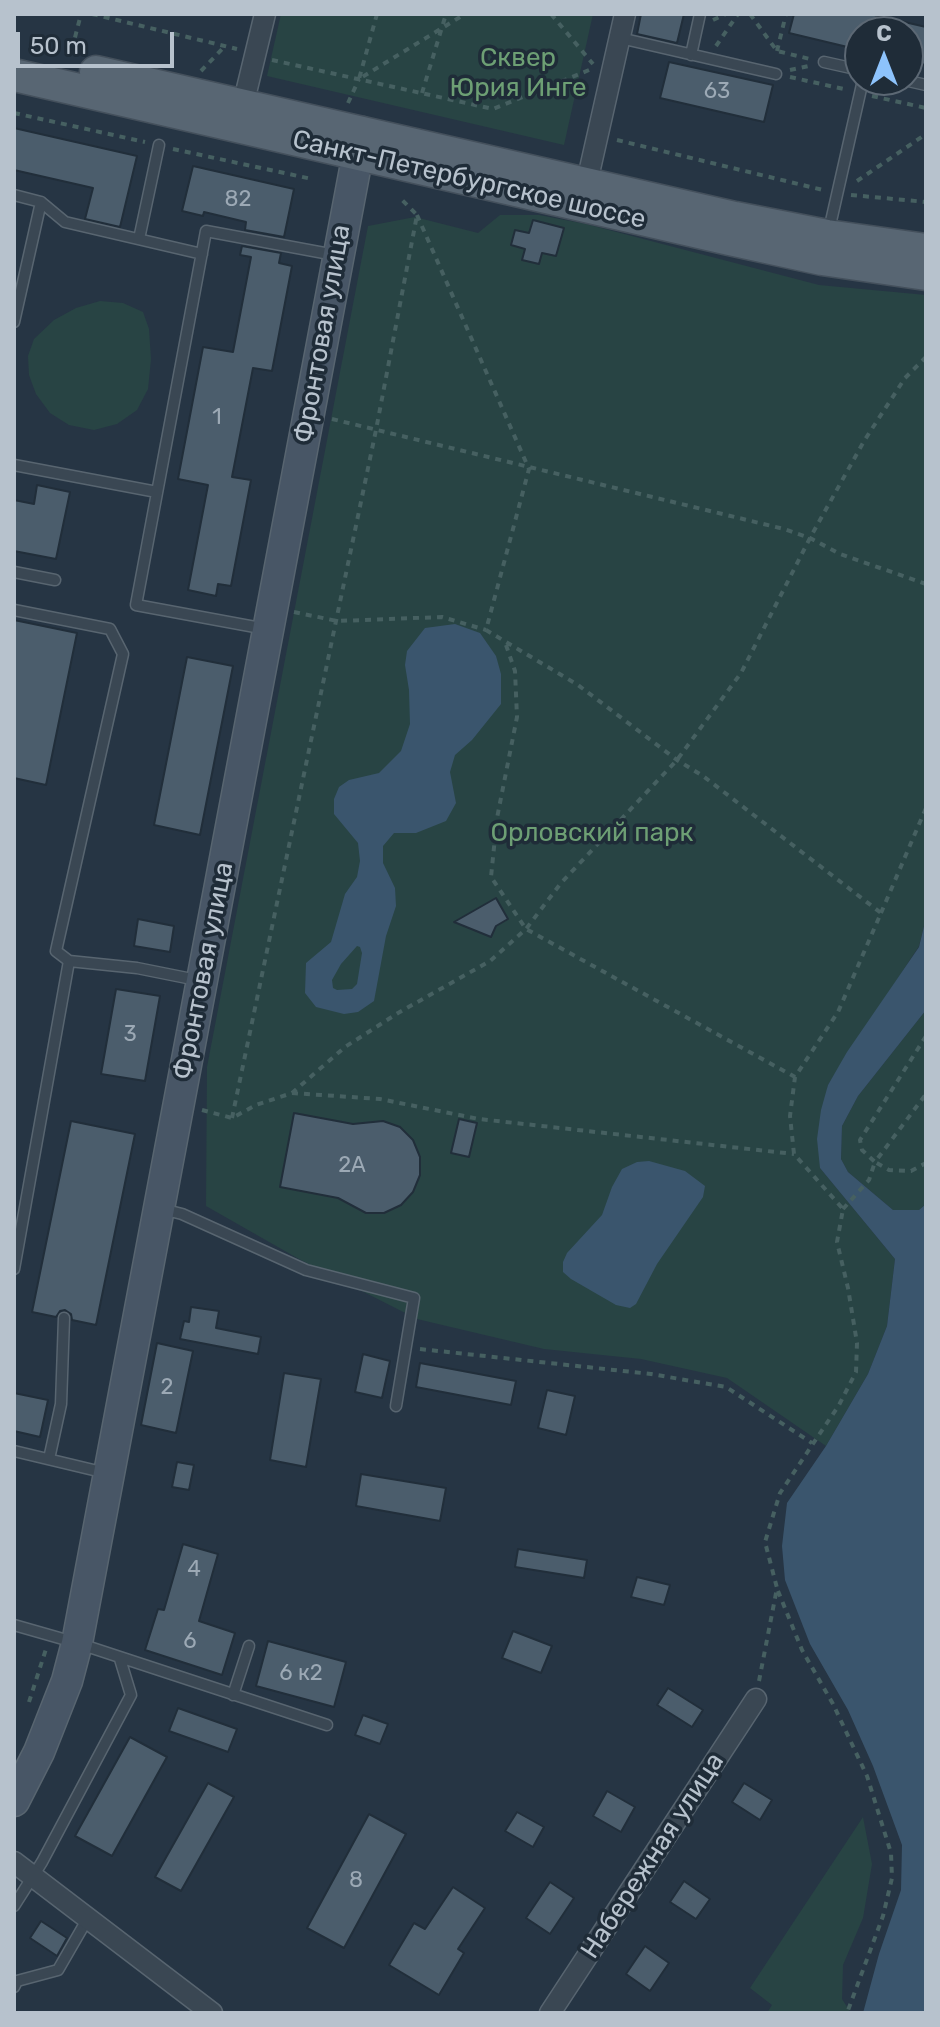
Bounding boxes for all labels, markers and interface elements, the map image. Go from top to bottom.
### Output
scale bar [20,16,178,66]
north arrow [844,16,924,96]
text: С [876,20,892,47]
text: 50 m [30,32,87,60]
park label: Сквер Юрия Инге [449,42,587,104]
house number: 63 [704,79,730,105]
street label: Санкт-Петербургское шоссе [289,124,649,236]
house number: 82 [225,187,251,213]
street label: Фронтовая улица [288,222,358,446]
house number: 1 [212,405,222,431]
park label: Орловский парк [491,817,693,849]
street label: Фронтовая улица [168,860,240,1082]
house number: 3 [123,1022,137,1048]
house number: 2А [338,1153,366,1179]
house number: 2 [161,1375,173,1401]
house number: 4 [187,1557,201,1583]
house number: 6 [183,1629,197,1655]
house number: 6 к2 [279,1661,323,1687]
street label: Набережная улица [575,1747,731,1965]
house number: 8 [349,1868,363,1894]

